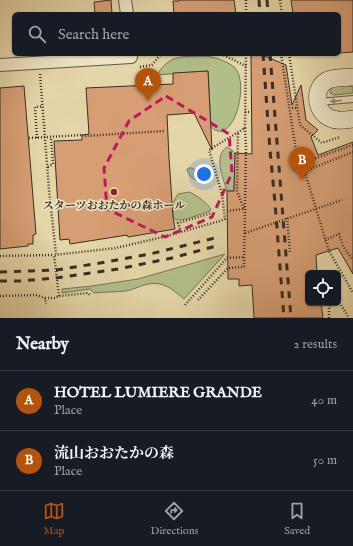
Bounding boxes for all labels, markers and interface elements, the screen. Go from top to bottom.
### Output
search box [12,12,341,56]
icon: search [26,23,48,45]
text: Search here [58,25,129,44]
pin: A [135,68,161,101]
one-way arrow [330,97,342,104]
pin: B [289,147,315,180]
your location [194,164,214,184]
marker: スターツおおたかの森ホール [109,187,119,197]
place label: スターツおおたかの森ホール [43,199,185,213]
map controls [305,270,341,306]
button: locate [305,270,341,306]
text: Nearby [16,334,69,355]
text: 2 results [293,336,337,353]
text: HOTEL LUMIERE GRANDE [54,383,262,402]
text: A [25,392,33,409]
text: 40 m [311,392,337,409]
text: Place [54,402,82,419]
text: 流山おおたかの森 [54,444,174,463]
text: B [25,452,33,469]
text: 50 m [313,452,337,469]
text: Place [54,463,82,480]
tab: Map [43,500,65,538]
tab: Directions [151,500,198,538]
tab: Saved [284,500,310,538]

